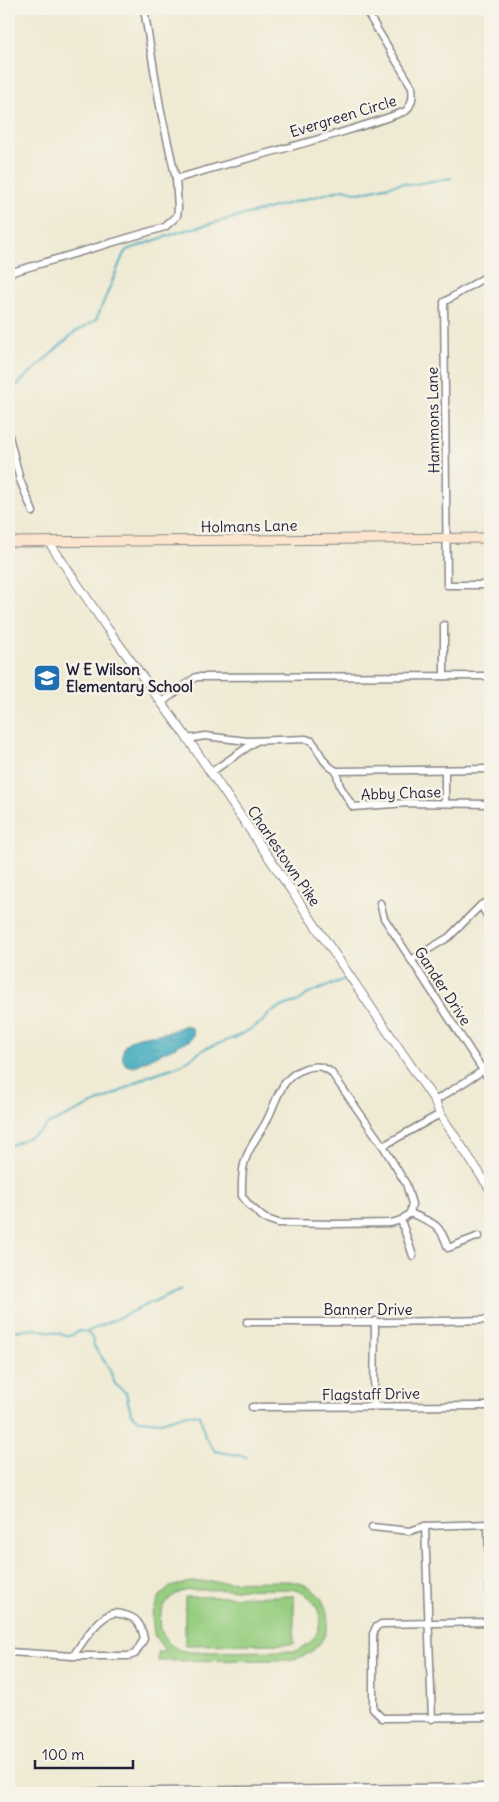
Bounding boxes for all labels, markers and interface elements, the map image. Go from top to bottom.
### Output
street label: Evergreen Circle [287,91,399,141]
street label: Hammons Lane [423,367,443,473]
street label: Holmans Lane [200,516,298,536]
place label: W E Wilson Elementary School [66,660,193,697]
school or university icon: W E Wilson Elementary School [32,663,62,693]
street label: Abby Chase [361,782,441,804]
street label: Charlestown Pike [243,802,325,910]
street label: Gander Drive [411,943,475,1029]
street label: Banner Drive [323,1300,413,1319]
street label: Flagstaff Drive [322,1384,420,1404]
scale bar [35,1737,132,1769]
text: 100 m [42,1745,84,1764]

